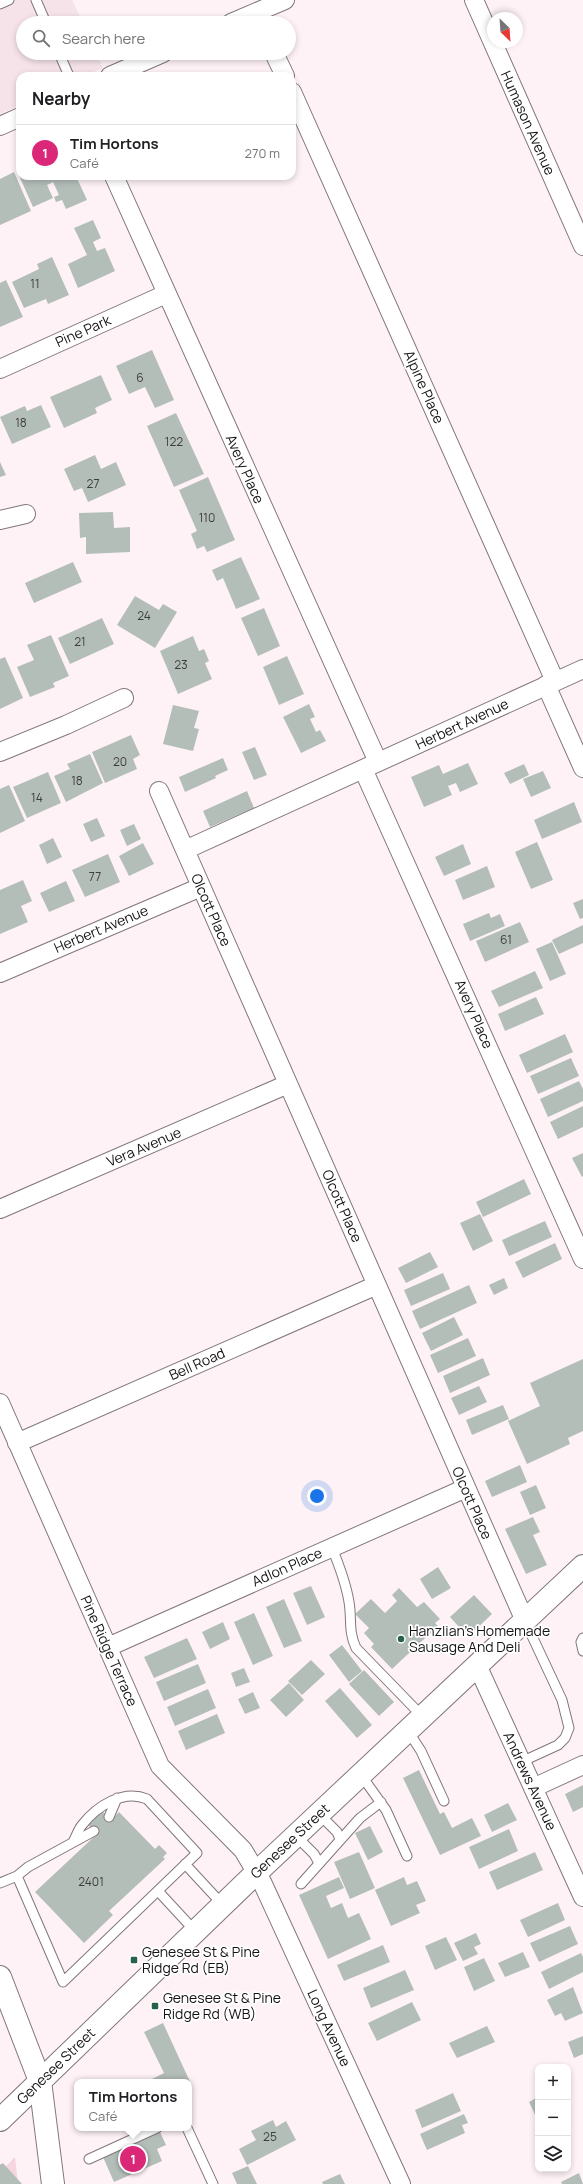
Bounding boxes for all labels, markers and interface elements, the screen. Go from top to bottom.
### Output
north arrow [487,12,523,48]
search box [16,16,296,60]
icon: search [30,27,52,49]
text: Search here [62,28,145,49]
street label: Humason Avenue [497,68,560,178]
text: Nearby [32,87,90,110]
text: Tim Hortons [70,133,159,154]
text: 1 [42,144,48,162]
text: 270 m [245,144,280,162]
text: Café [70,154,99,172]
house number: 11 [30,275,40,292]
street label: Pine Park [52,309,115,351]
street label: Alpine Place [400,347,449,426]
house number: 6 [136,369,144,386]
house number: 18 [15,414,27,431]
street label: Avery Place [222,431,269,506]
house number: 122 [165,433,183,450]
house number: 27 [87,475,99,492]
house number: 110 [199,509,215,526]
house number: 24 [137,607,151,624]
house number: 21 [74,633,86,650]
house number: 23 [174,656,188,673]
street label: Herbert Avenue [412,694,511,753]
house number: 20 [113,753,127,770]
house number: 18 [71,772,83,789]
house number: 14 [31,789,43,806]
house number: 77 [89,868,101,885]
street label: Olcott Place [187,870,236,949]
street label: Herbert Avenue [51,900,151,957]
house number: 61 [500,931,512,948]
street label: Avery Place [451,976,498,1051]
street label: Vera Avenue [104,1122,184,1171]
street label: Olcott Place [318,1166,367,1245]
street label: Bell Road [166,1343,228,1384]
street label: Olcott Place [448,1463,497,1542]
your location [307,1486,327,1506]
street label: Adlon Place [249,1543,325,1590]
street label: Pine Ridge Terrace [77,1592,142,1709]
place label: Hanzlian's Homemade Sausage And Deli [409,1621,550,1656]
marker: Hanzlian's Homemade Sausage And Deli [396,1634,406,1644]
street label: Andrews Avenue [499,1728,562,1833]
street label: Genesee Street [246,1799,334,1882]
house number: 2401 [78,1873,104,1890]
place label: Genesee St & Pine Ridge Rd (EB) [142,1942,260,1977]
marker: Genesee St & Pine Ridge Rd (EB) [129,1955,139,1965]
street label: Long Avenue [303,1986,356,2069]
place label: Genesee St & Pine Ridge Rd (WB) [163,1988,281,2023]
marker: Genesee St & Pine Ridge Rd (WB) [150,2001,160,2011]
street label: Genesee Street [12,2023,99,2108]
map controls [535,2064,571,2172]
button: + [535,2064,571,2100]
popup [74,2079,192,2131]
text: Tim Hortons [89,2086,177,2107]
button: − [535,2100,571,2136]
text: Café [89,2107,117,2125]
house number: 25 [263,2128,277,2145]
button: layers [535,2136,571,2172]
pin: 1 [120,2144,146,2174]

